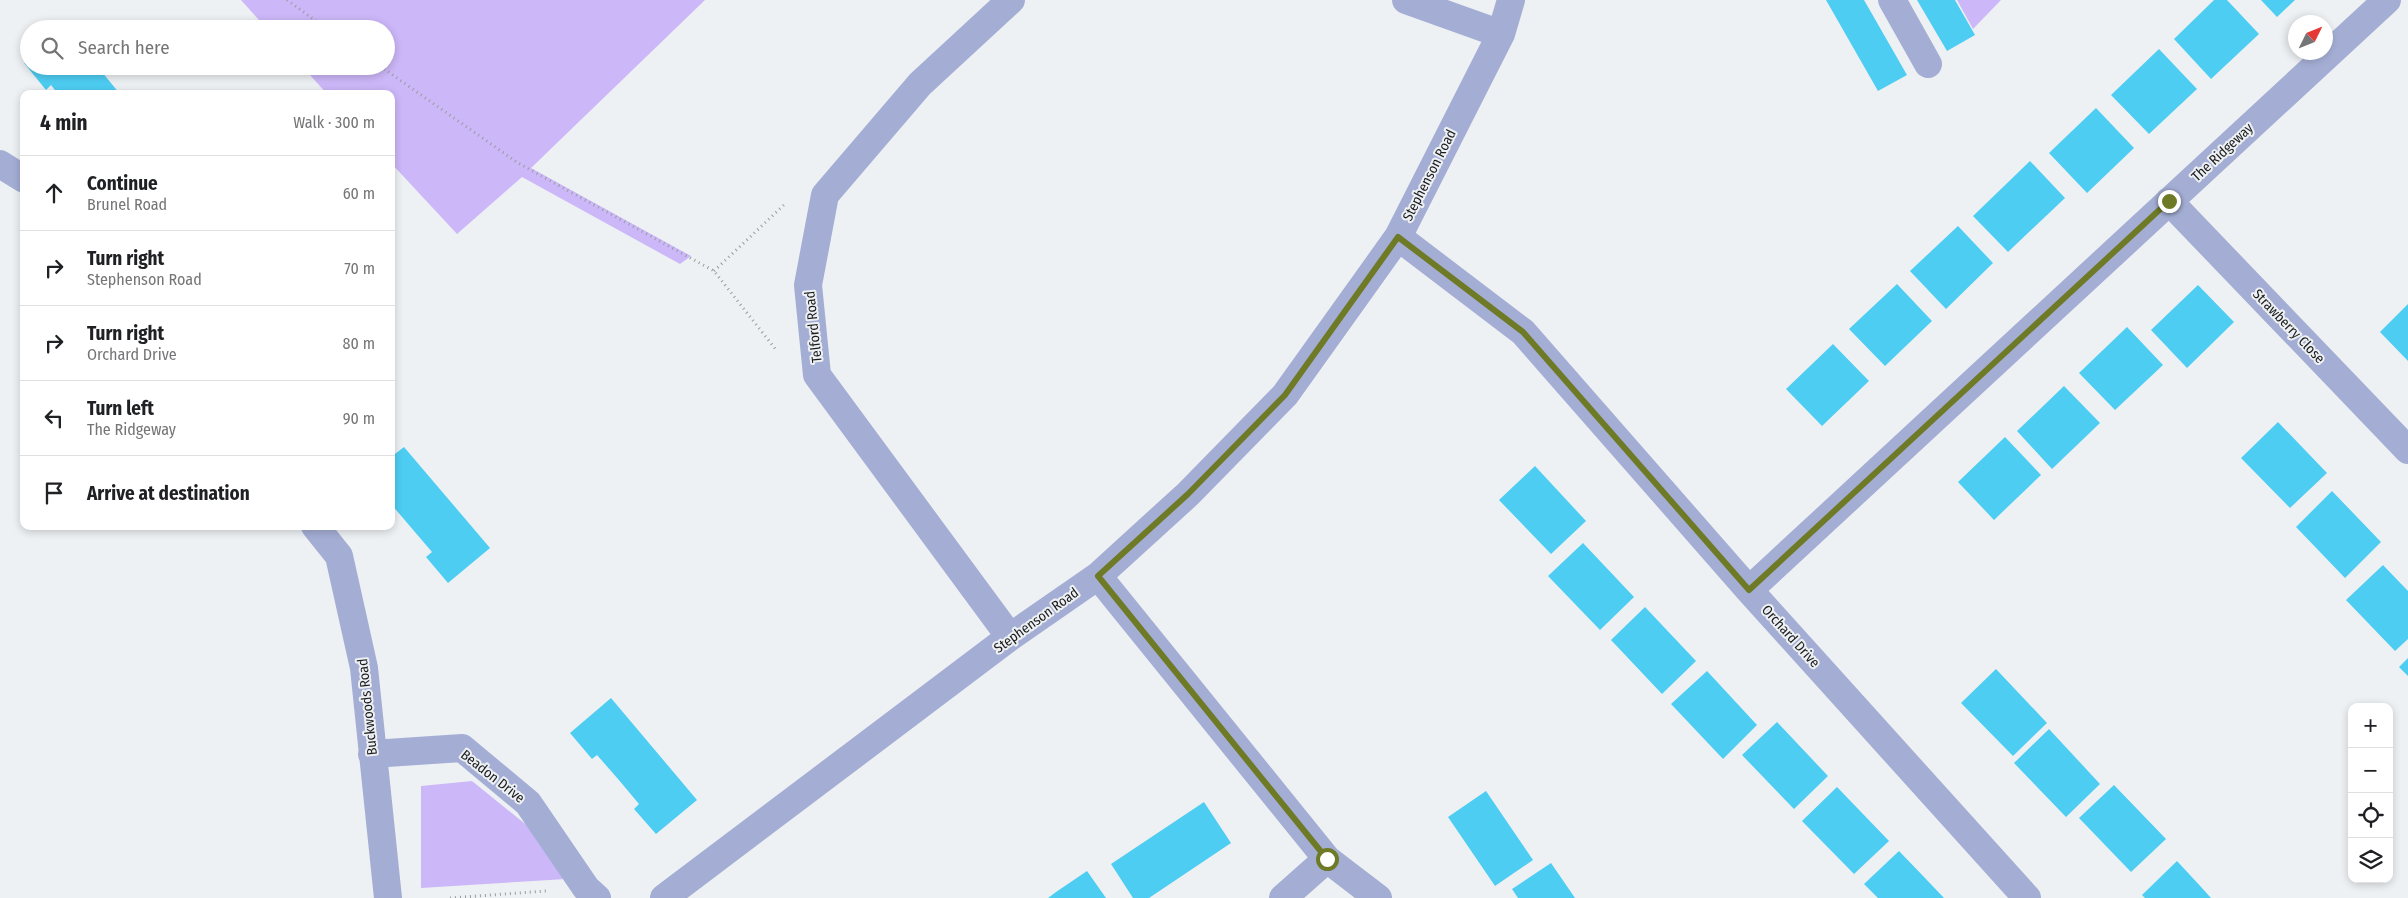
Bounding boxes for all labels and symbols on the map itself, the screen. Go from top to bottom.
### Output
north arrow [2288,15,2333,60]
street label: The Ridgeway [2188,119,2257,185]
street label: Stephenson Road [1399,127,1460,224]
route end [2158,190,2181,213]
street label: Strawberry Close [2249,286,2328,367]
street label: Telford Road [801,290,826,364]
street label: Stephenson Road [991,584,1082,657]
street label: Orchard Drive [1758,601,1823,671]
street label: Buckwoods Road [354,658,381,756]
street label: Beadon Drive [457,746,528,807]
route start [1316,848,1339,871]

